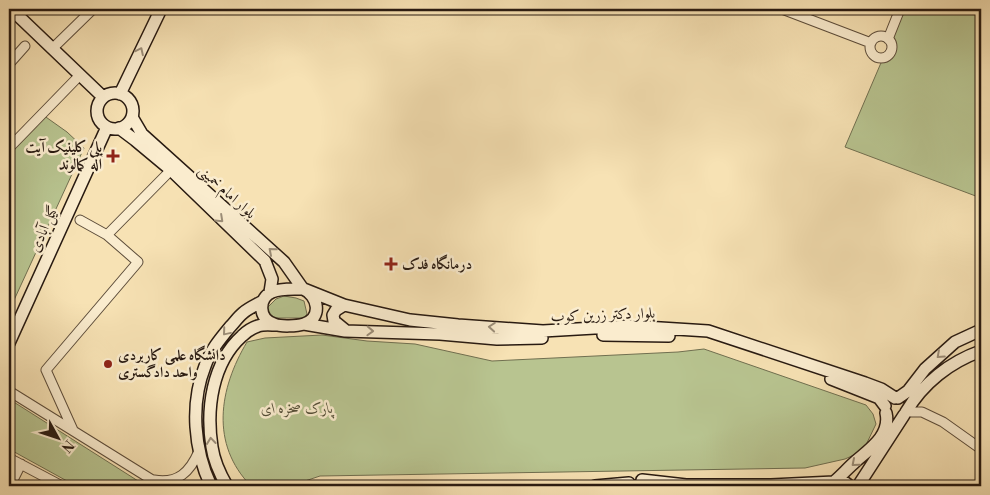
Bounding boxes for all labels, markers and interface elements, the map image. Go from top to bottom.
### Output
one-way arrow [134,47,145,56]
place label: پلی کلینیک آیت اله کمالوند [25,138,103,174]
marker: پلی کلینیک آیت اله کمالوند [106,149,120,163]
street label: بلوار امام خمینی [192,161,260,225]
street label: گیل آبادی [25,203,64,256]
one-way arrow [214,213,223,222]
one-way arrow [268,248,277,257]
place label: درمانگاه فدک [402,254,472,274]
marker: درمانگاه فدک [384,257,398,271]
street label: بلوار دکتر زرین کوب [550,304,656,326]
one-way arrow [487,322,495,333]
one-way arrow [224,326,232,335]
one-way arrow [366,326,374,337]
place label: دانشگاه علمی کاربردی واحد دادگستری [118,345,226,382]
one-way arrow [937,349,946,358]
marker: دانشگاه علمی کاربردی واحد دادگستری [102,358,114,370]
park label: پارک صخره ای [261,399,334,419]
north arrow [32,412,82,462]
text: N [57,436,78,456]
one-way arrow [206,436,217,444]
one-way arrow [851,457,860,466]

